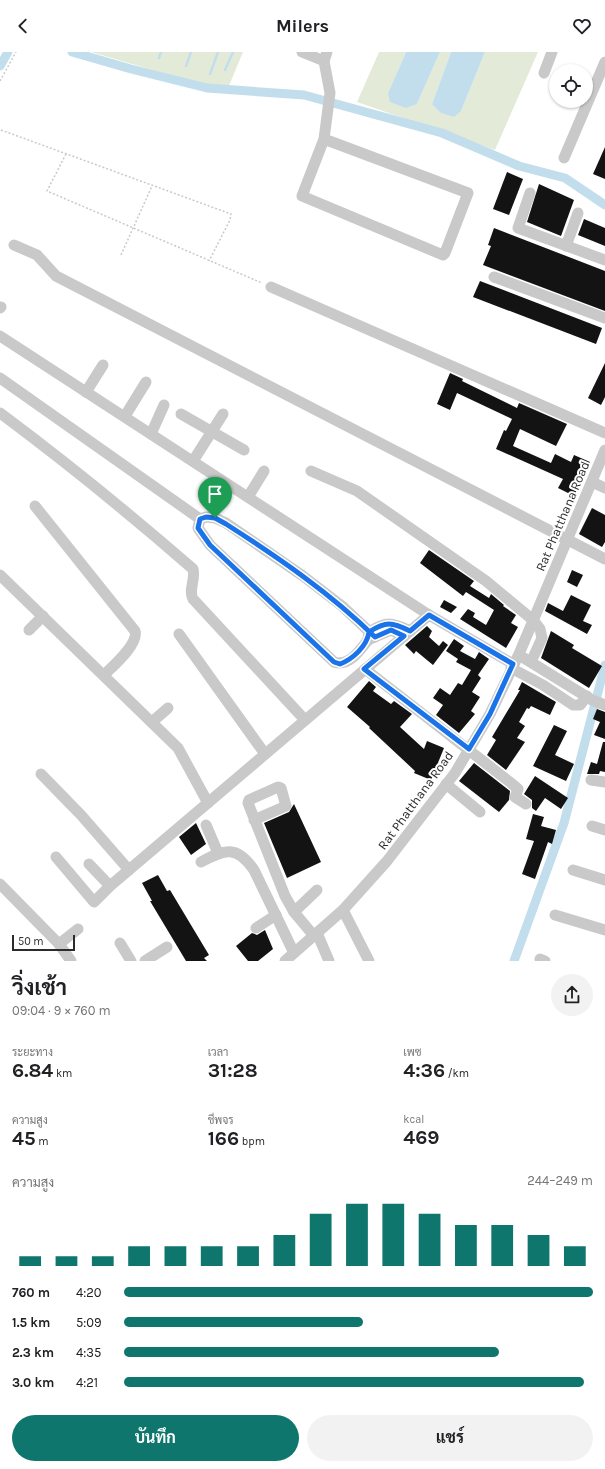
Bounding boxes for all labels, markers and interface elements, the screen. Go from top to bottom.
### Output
icon: back [12,15,34,37]
text: Milers [276,15,329,37]
icon: heart [571,15,593,37]
map controls [549,64,593,108]
button: locate [549,64,593,108]
street label: Rat Phatthana Road [532,459,592,573]
pin [198,477,232,518]
icon: arrive [204,483,226,505]
street label: Rat Phatthana Road [375,748,456,852]
scale bar [12,933,75,952]
text: 50 m [18,935,44,948]
button: share [551,974,593,1016]
text: วิ่งเช้า [12,975,67,1001]
text: 09:04 · 9 × 760 m [12,1003,111,1018]
text: ระยะทาง [12,1046,53,1059]
text: เวลา [208,1046,228,1059]
text: เพซ [403,1046,421,1059]
text: 6.84 [12,1059,53,1082]
text: 31:28 [208,1059,258,1082]
text: 4:36 [403,1059,445,1082]
text: km [53,1067,72,1080]
text: /km [445,1067,469,1080]
text: kcal [403,1113,424,1126]
text: ความสูง [12,1114,48,1127]
text: ชีพจร [208,1114,234,1127]
text: 469 [403,1126,440,1149]
text: 45 [12,1127,36,1150]
text: 166 [208,1127,239,1150]
text: m [36,1135,48,1148]
text: bpm [239,1135,265,1148]
text: 244–249 m [527,1173,593,1188]
text: ความสูง [12,1175,54,1190]
text: 760 m [12,1285,50,1300]
text: 4:20 [76,1285,102,1300]
text: 1.5 km [12,1315,50,1330]
text: 5:09 [76,1315,102,1330]
text: 2.3 km [12,1345,54,1360]
text: 4:35 [76,1345,101,1360]
text: 3.0 km [12,1375,54,1390]
text: 4:21 [76,1375,98,1390]
button: บันทึก [12,1415,299,1461]
button: แชร์ [307,1415,593,1461]

